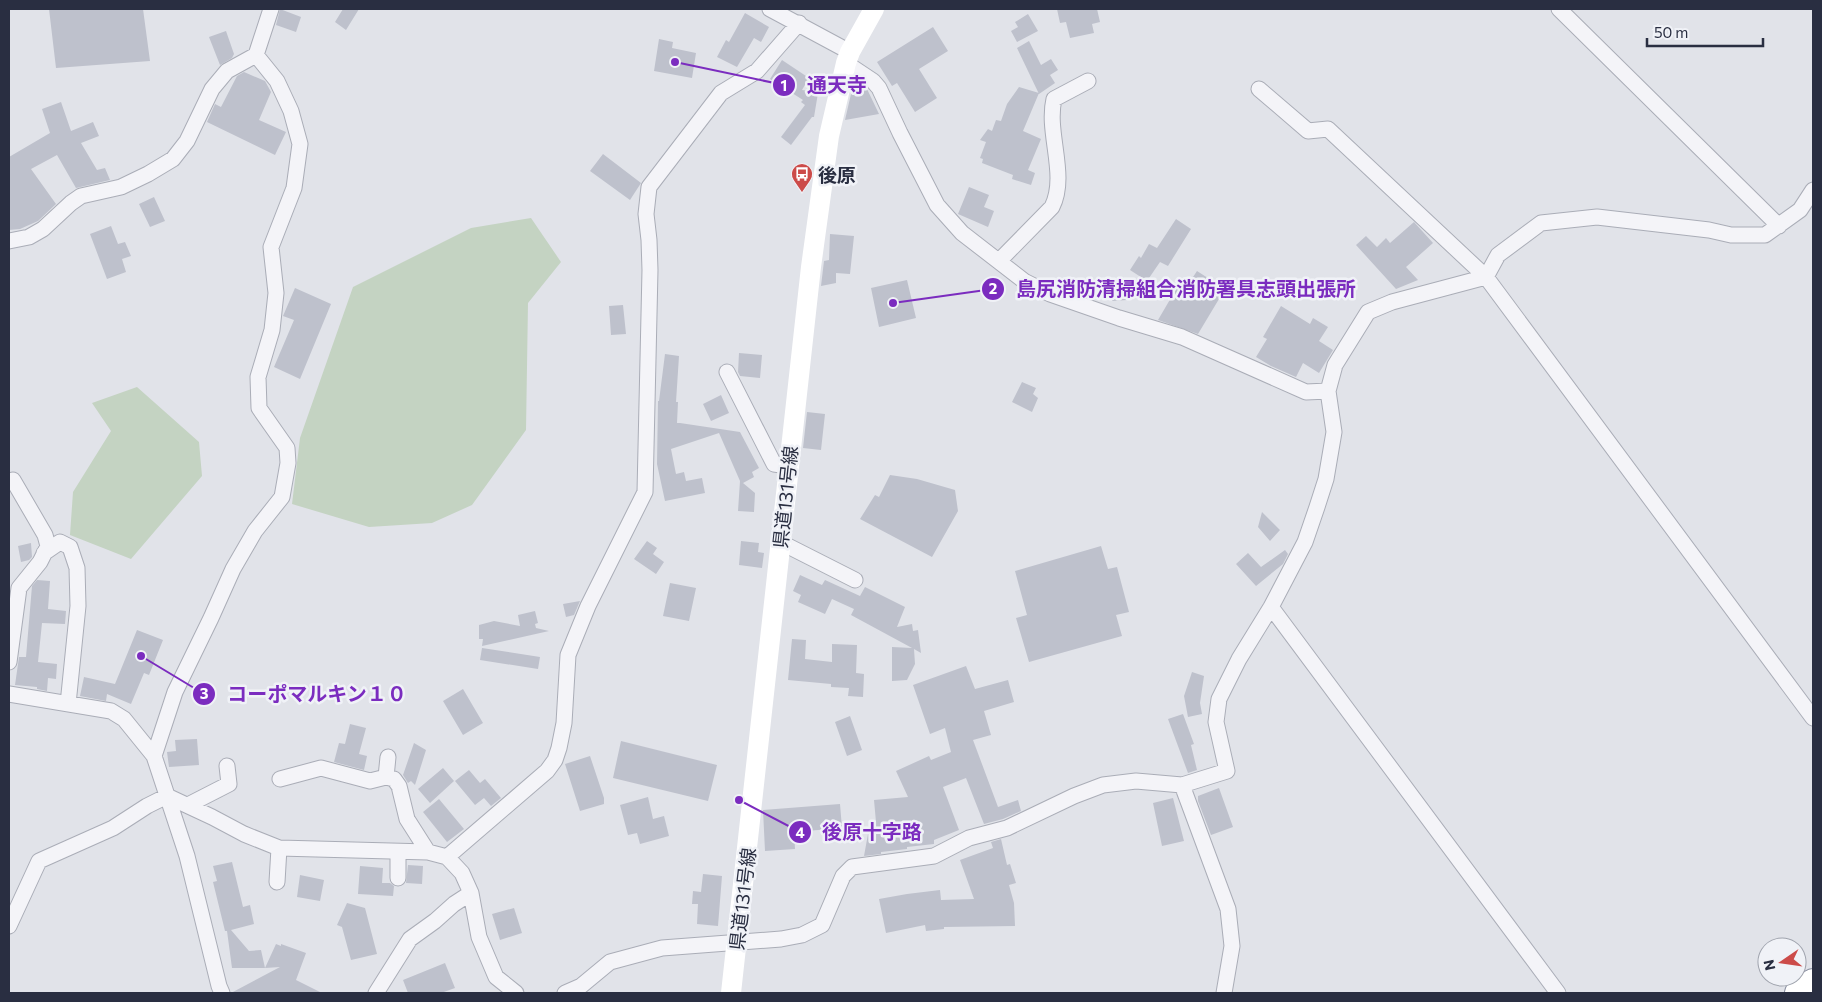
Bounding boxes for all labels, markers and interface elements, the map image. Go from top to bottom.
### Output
scale bar [1647,15,1763,47]
text: 50 m [1654,23,1688,41]
callout: 通天寺 [772,68,877,103]
text: 通天寺 [807,72,867,96]
text: 1 [781,76,787,94]
bus stop icon: 後原 [790,162,814,193]
place label: 後原 [818,163,856,186]
callout: 島尻消防清掃組合消防署具志頭出張所 [981,271,1366,306]
text: 島尻消防清掃組合消防署具志頭出張所 [1016,276,1356,300]
text: 2 [989,279,997,297]
street label: 県道131号線 [768,445,802,549]
callout: コーポマルキン１０ [192,676,417,711]
text: コーポマルキン１０ [227,681,407,705]
text: 3 [200,684,209,702]
callout: 後原十字路 [787,815,932,850]
text: 後原十字路 [822,819,922,843]
text: 4 [795,823,805,841]
street label: 県道131号線 [724,846,760,952]
north arrow [1757,937,1807,987]
text: N [1759,958,1778,972]

